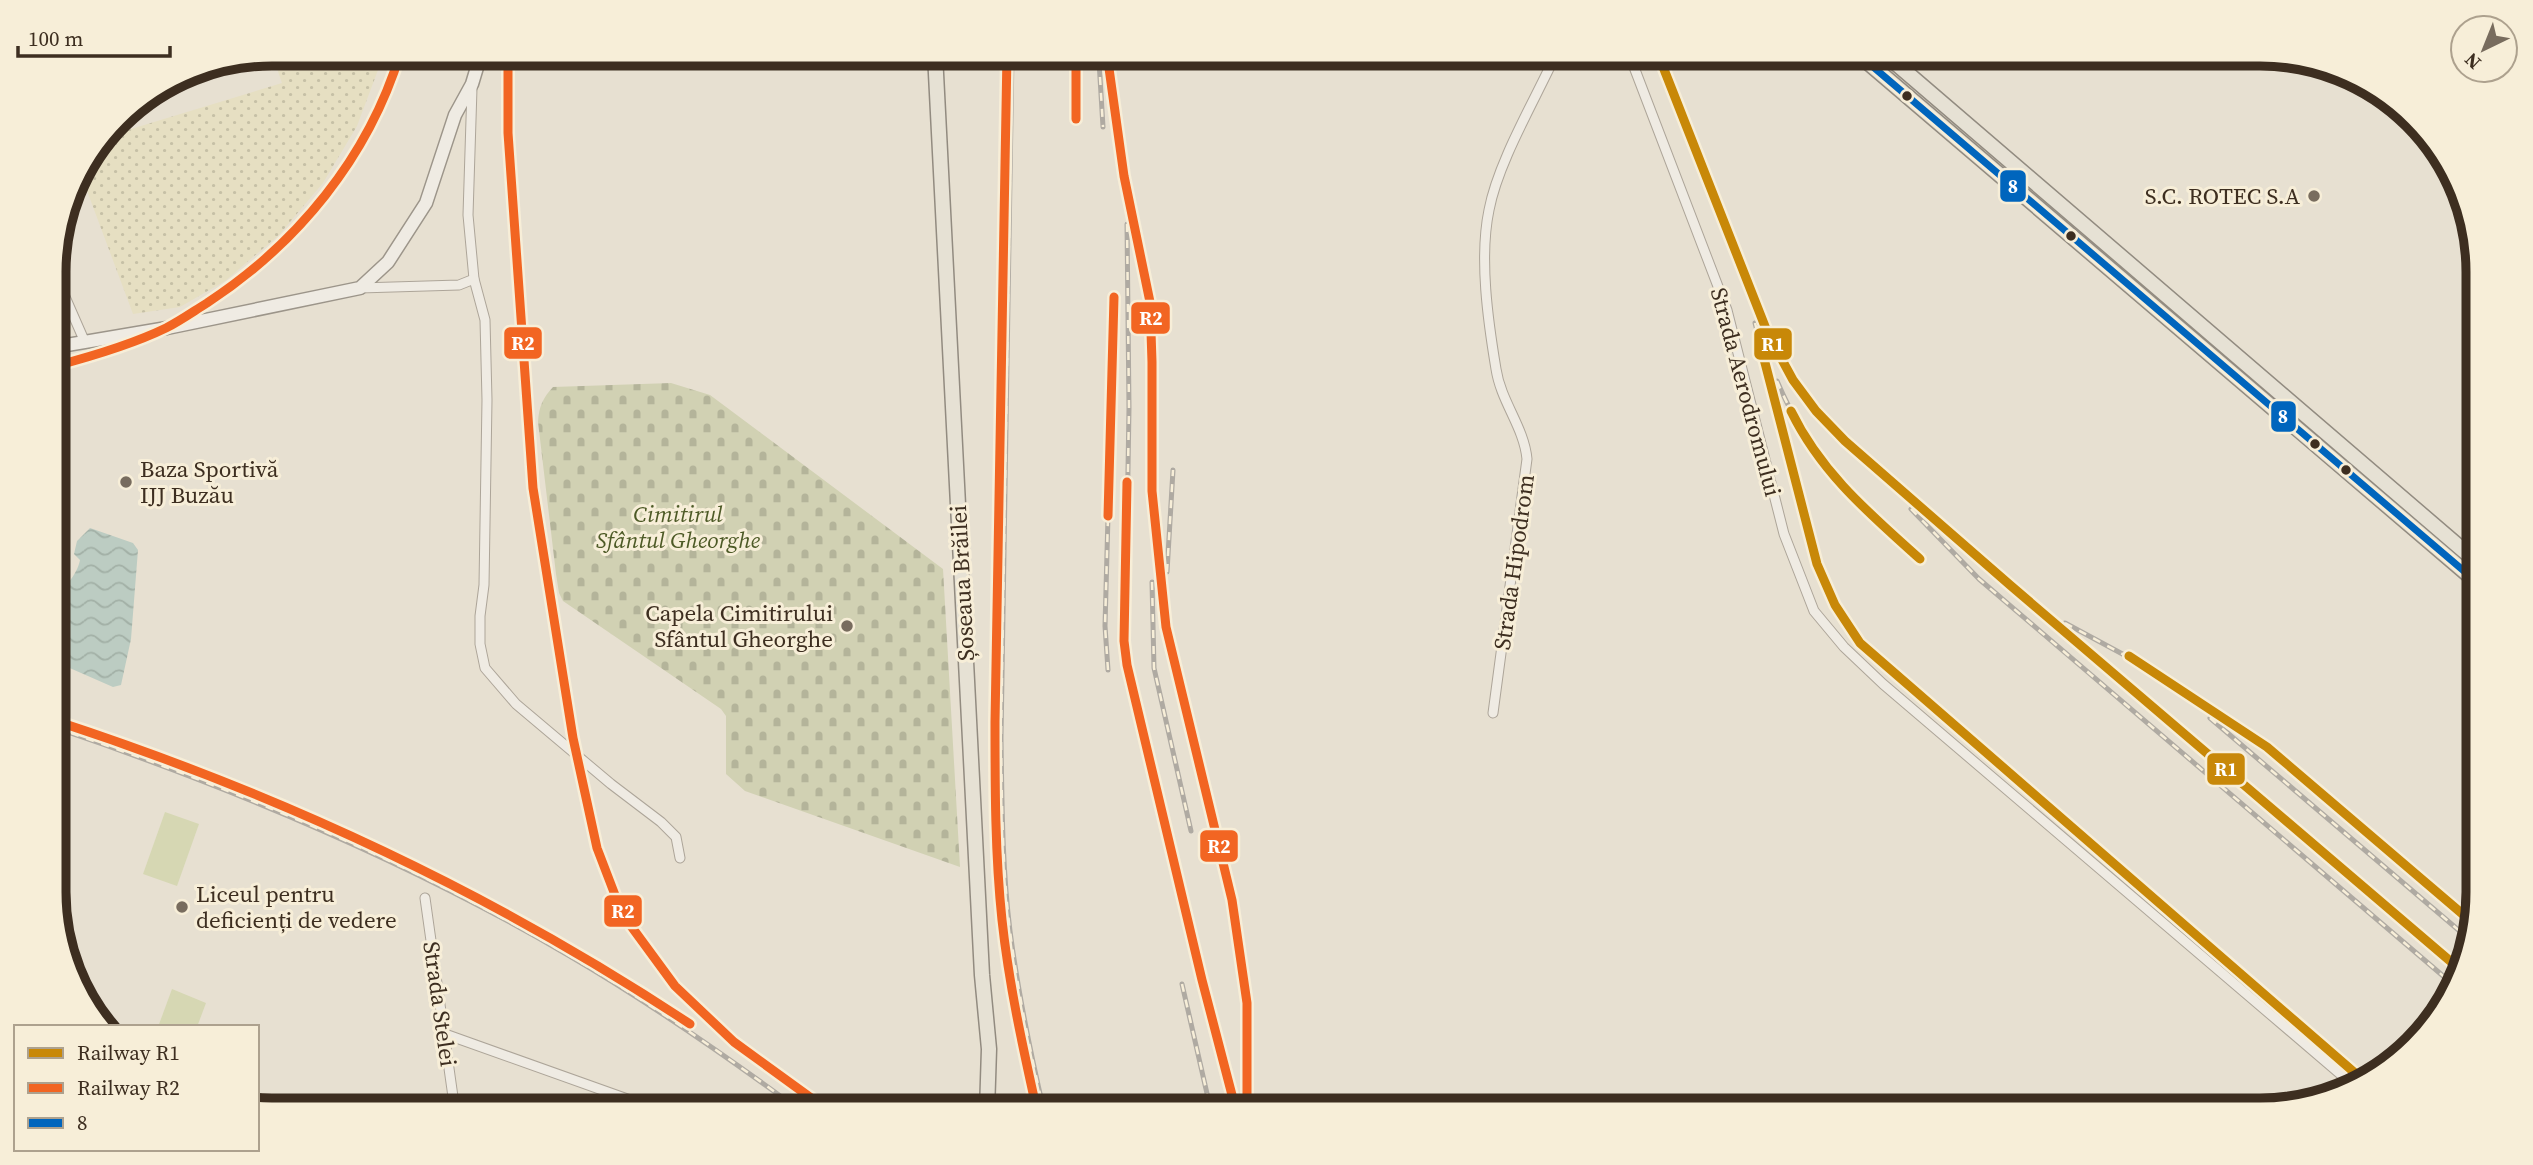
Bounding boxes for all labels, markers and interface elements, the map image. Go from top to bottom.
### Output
scale bar [18,14,170,58]
north arrow [2449,14,2519,84]
text: 100 m [28,24,83,53]
text: N [2458,47,2486,76]
unlabelled marker [1900,89,1914,103]
line badge: 8 [1999,169,2027,203]
text: 8 [2008,173,2018,199]
place label: S.C. ROTEC S.A [2145,180,2301,212]
marker: S.C. ROTEC S.A [2306,188,2322,204]
unlabelled marker [2064,229,2078,243]
street label: Strada Aerodromului [1703,284,1789,500]
line badge: R2 [1130,301,1171,335]
text: R2 [1139,305,1163,331]
line badge: R2 [503,326,543,360]
line badge: R1 [1753,327,1793,361]
text: R2 [511,330,535,356]
text: R1 [1761,331,1785,357]
line badge: 8 [2270,400,2297,433]
text: 8 [2278,403,2288,429]
unlabelled marker [2308,437,2322,451]
place label: Baza Sportivă IJJ Buzău [140,453,279,511]
unlabelled marker [2339,463,2353,477]
street label: Strada Hipodrom [1486,472,1542,652]
marker: Baza Sportivă IJJ Buzău [118,474,134,490]
park label: Cimitirul Sfântul Gheorghe [596,498,761,556]
street label: Șoseaua Brăilei [942,504,982,662]
place label: Capela Cimitirului Sfântul Gheorghe [645,597,833,655]
marker: Capela Cimitirului Sfântul Gheorghe [839,618,855,634]
line badge: R1 [2206,752,2246,786]
text: R1 [2214,756,2238,782]
line badge: R2 [1199,829,1239,863]
text: R2 [1207,833,1231,859]
place label: Liceul pentru deficienți de vedere [196,878,397,936]
line badge: R2 [603,894,643,928]
text: R2 [611,898,635,924]
marker: Liceul pentru deficienți de vedere [174,899,190,915]
street label: Strada Stelei [415,939,465,1069]
legend [14,1025,259,1151]
text: Railway R1 [77,1038,180,1067]
text: Railway R2 [77,1073,180,1102]
text: 8 [77,1108,88,1137]

